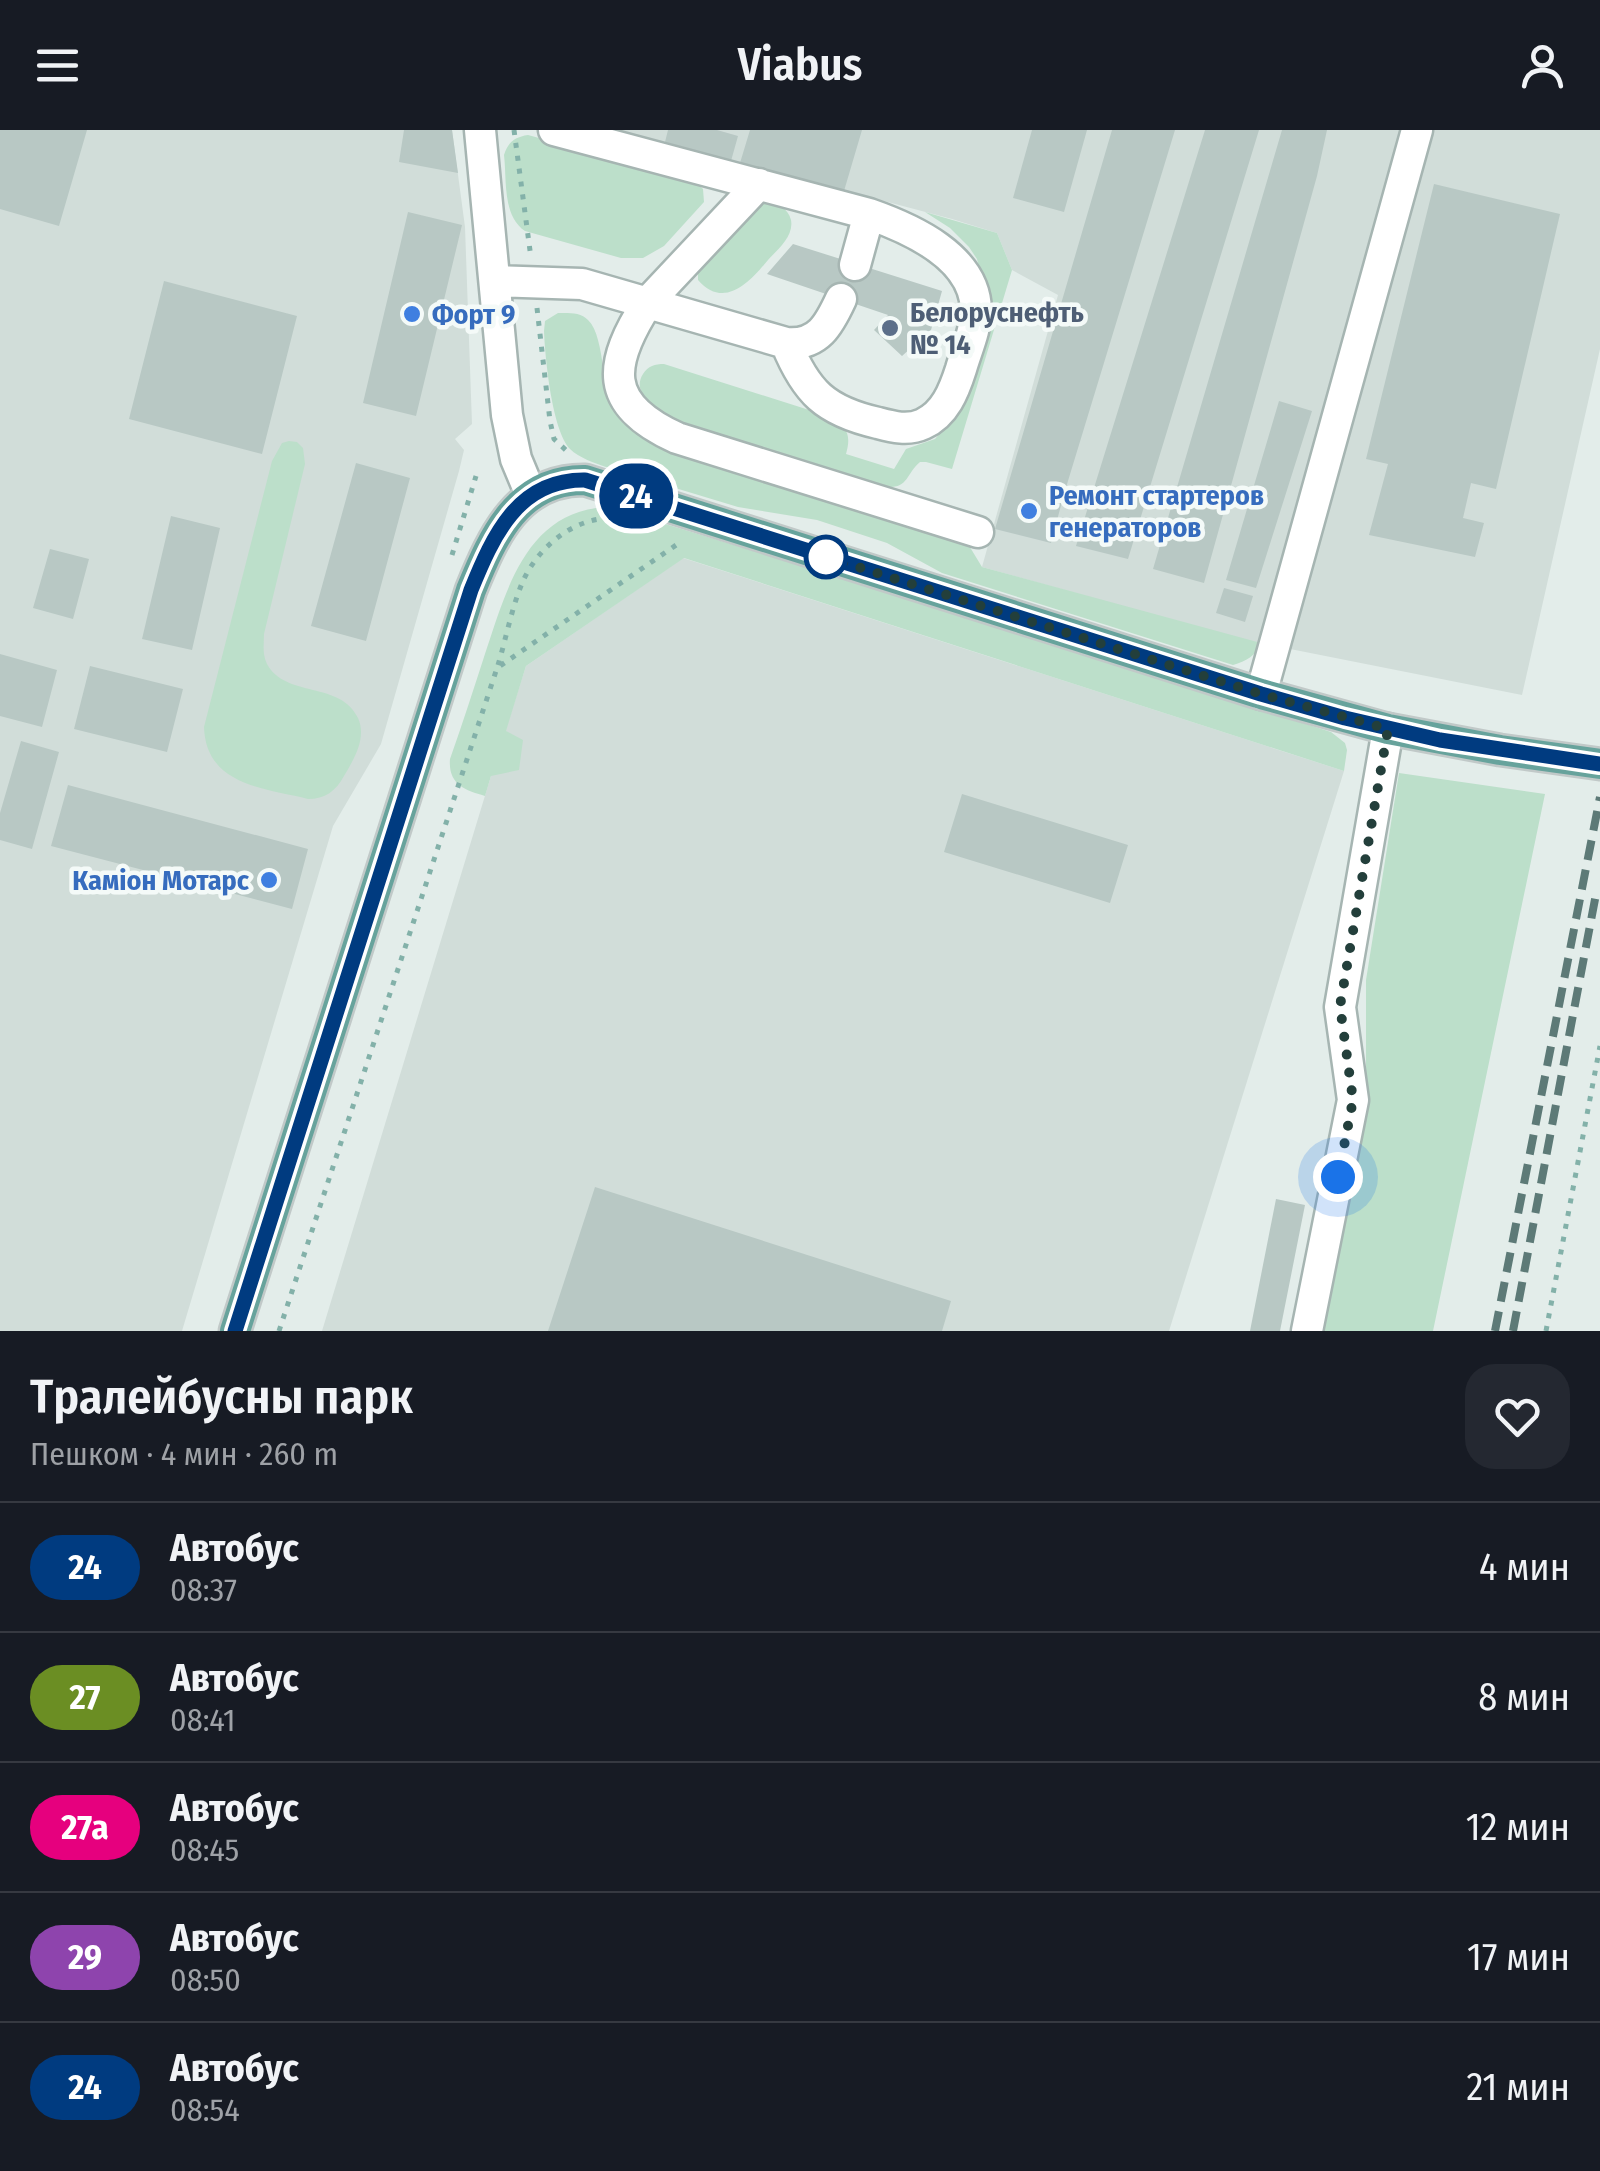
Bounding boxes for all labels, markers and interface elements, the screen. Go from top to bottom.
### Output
icon: menu [30,38,85,93]
text: Viabus [738,38,862,92]
icon: person [1515,38,1570,93]
place label: Белоруснефть № 14 [910,296,1084,361]
place label: Форт 9 [432,298,515,331]
marker: Форт 9 [401,303,423,325]
marker: Белоруснефть № 14 [879,317,901,339]
line badge: 24 [591,464,681,528]
text: 24 [619,475,653,517]
place label: Ремонт стартеров генераторов [1049,479,1264,544]
marker: Ремонт стартеров генераторов [1018,500,1040,522]
unlabelled marker [805,536,847,578]
place label: Каміон Мотарс [72,864,250,897]
marker: Каміон Мотарс [258,869,280,891]
your location [1313,1152,1363,1202]
button: heart [1465,1364,1570,1469]
text: Тралейбусны парк [30,1368,413,1426]
text: Пешком · 4 мин · 260 m [30,1435,338,1473]
text: Автобус [170,1525,299,1571]
text: 4 мин [1479,1544,1570,1590]
text: 24 [68,1546,102,1588]
text: 08:37 [170,1571,237,1609]
text: Автобус [170,1655,299,1701]
text: 8 мин [1478,1674,1570,1720]
text: 27 [70,1676,100,1718]
text: 08:41 [170,1701,236,1739]
text: Автобус [170,1785,299,1831]
text: 12 мин [1466,1804,1570,1850]
text: 27а [61,1806,109,1848]
text: 08:45 [170,1831,239,1869]
text: Автобус [170,1915,299,1961]
text: 17 мин [1467,1934,1570,1980]
text: 29 [68,1936,102,1978]
text: 08:50 [170,1961,241,1999]
text: Автобус [170,2045,299,2091]
text: 21 мин [1467,2064,1570,2110]
text: 24 [68,2066,102,2108]
text: 08:54 [170,2091,240,2129]

